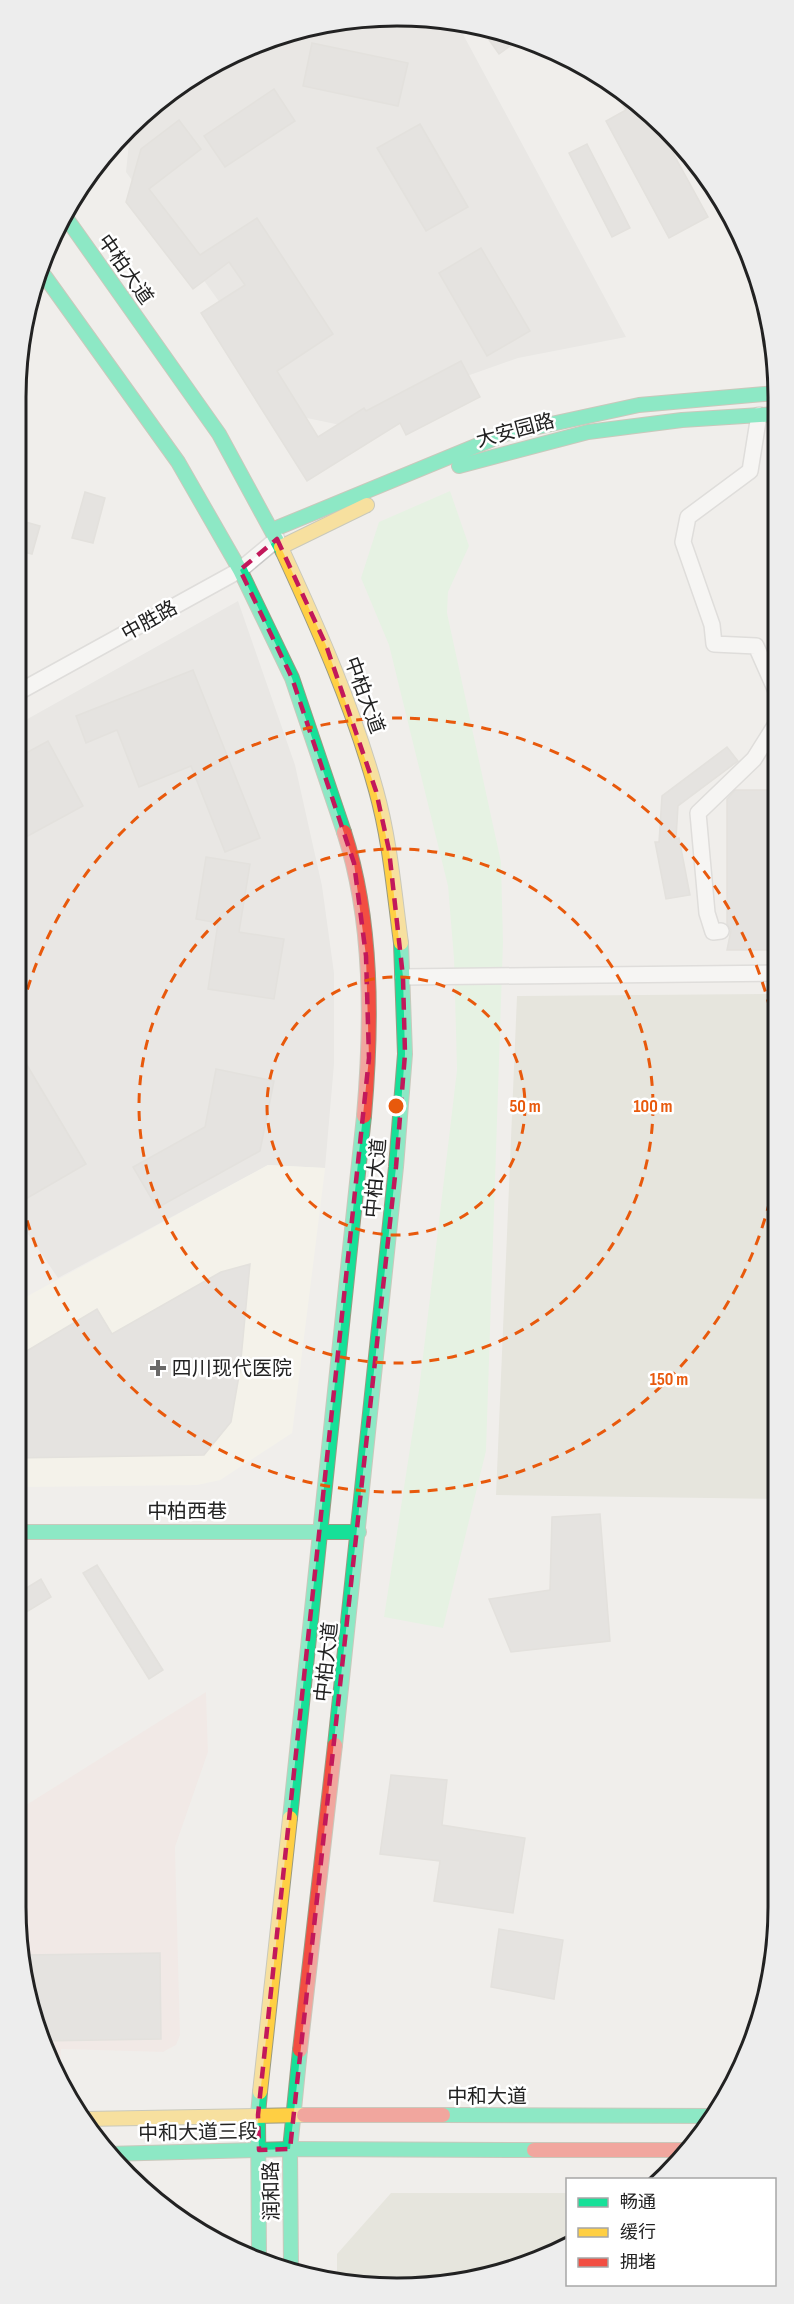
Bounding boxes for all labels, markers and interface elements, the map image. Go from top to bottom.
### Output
street label: 中柏大道 [92,230,158,309]
street label: 大安园路 [474,409,557,453]
street label: 中胜路 [117,596,182,646]
street label: 中柏大道 [339,654,389,737]
centre of rings [386,1096,406,1116]
text: 50 m [509,1096,541,1117]
text: 100 m [634,1096,673,1117]
street label: 中柏大道 [361,1137,391,1219]
place label: 四川现代医院 [172,1357,292,1381]
marker: 四川现代医院 [149,1359,167,1377]
text: 150 m [650,1369,688,1390]
street label: 中柏西巷 [147,1500,227,1524]
street label: 中柏大道 [311,1621,343,1703]
street label: 中和大道 [447,2085,527,2109]
street label: 中和大道三段 [138,2120,258,2146]
street label: 润和路 [259,2161,285,2221]
legend [566,2178,776,2286]
text: 畅通 [620,2192,656,2213]
text: 缓行 [620,2222,656,2243]
text: 拥堵 [620,2252,656,2273]

